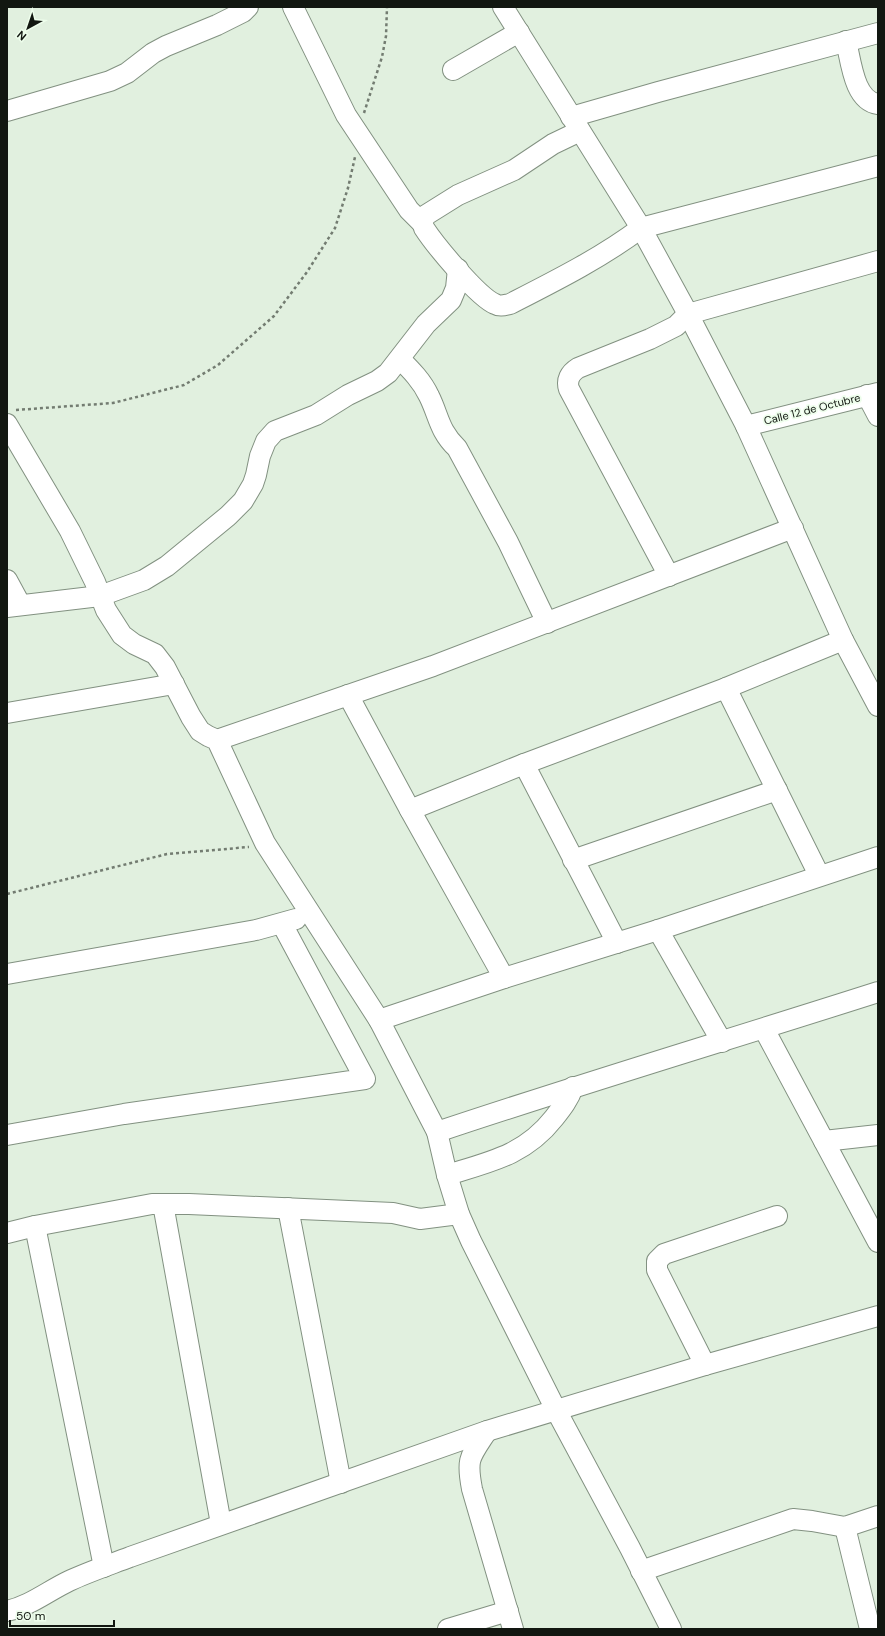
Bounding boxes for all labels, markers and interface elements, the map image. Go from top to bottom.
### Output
north arrow [8,8,48,48]
text: N [14,28,29,44]
street label: Calle 12 de Octubre [762,390,862,428]
scale bar [10,1602,114,1628]
text: 50 m [16,1608,45,1624]

